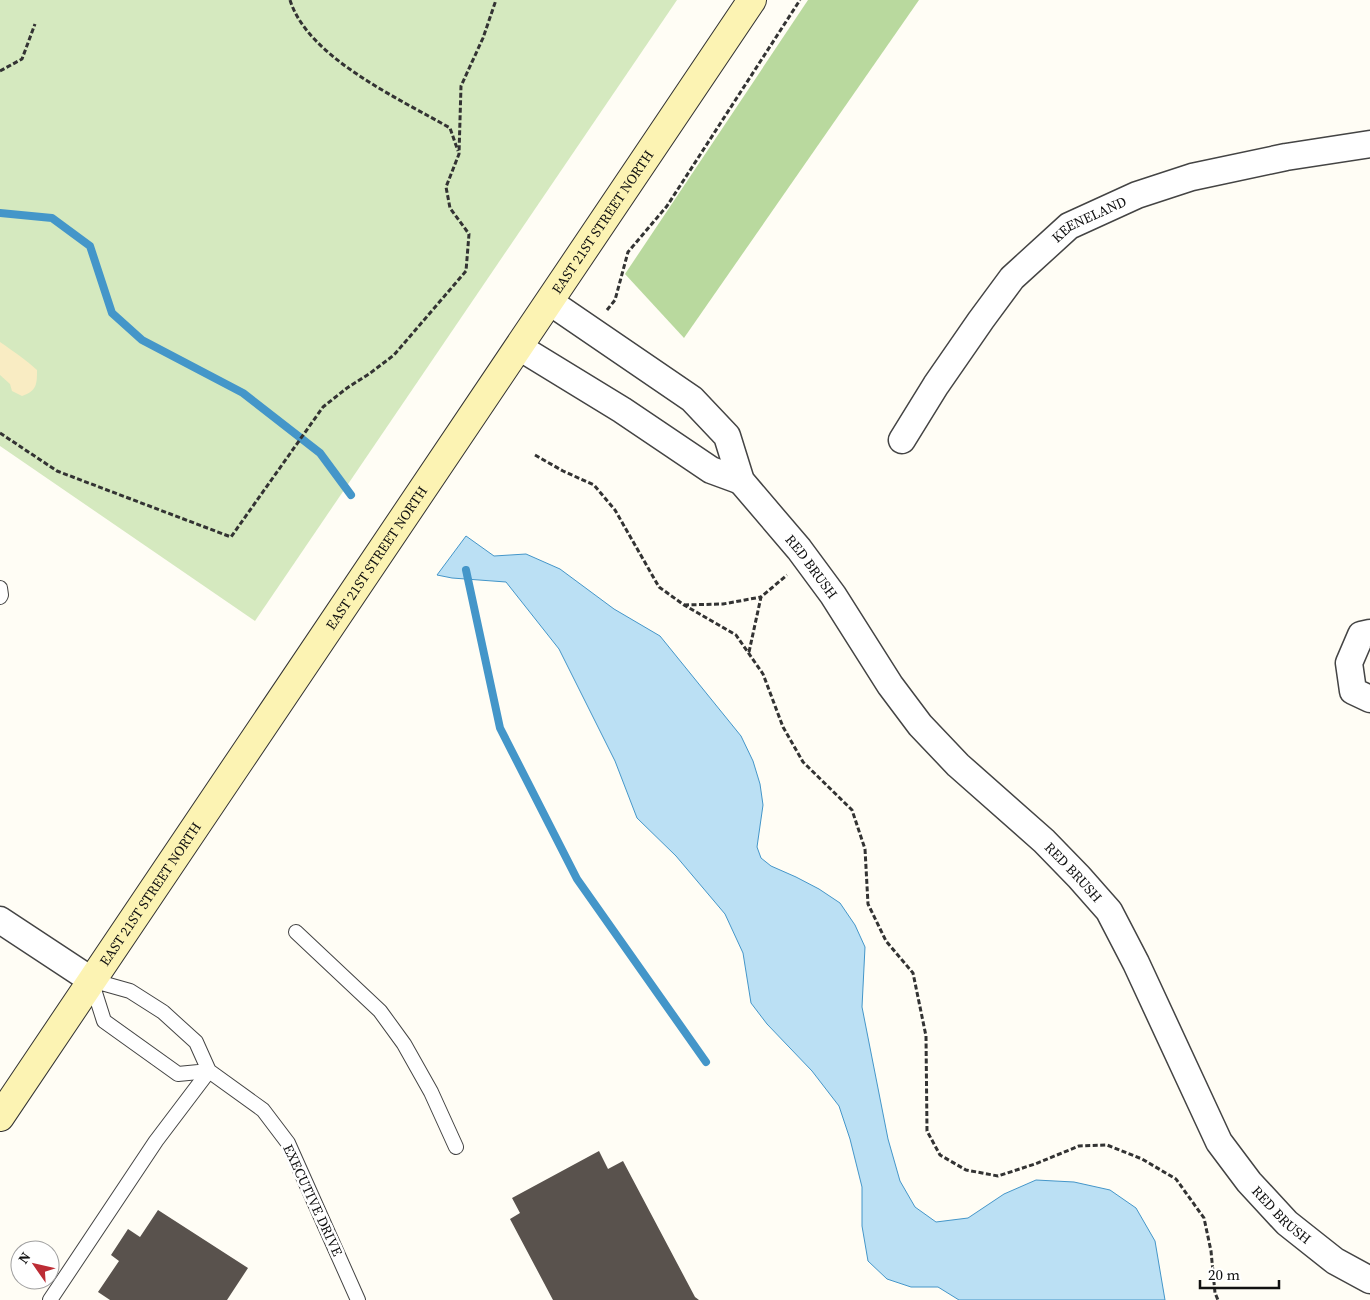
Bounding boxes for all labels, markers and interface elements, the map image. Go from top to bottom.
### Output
street label: EAST 21ST STREET NORTH [547,146,658,298]
street label: KEENELAND [1047,191,1130,247]
street label: EAST 21ST STREET NORTH [321,482,432,634]
street label: RED BRUSH [781,530,842,603]
street label: EAST 21ST STREET NORTH [95,818,206,970]
street label: RED BRUSH [1040,838,1107,907]
street label: EXECUTIVE DRIVE [278,1141,348,1259]
street label: RED BRUSH [1247,1181,1316,1249]
north arrow [10,1240,60,1290]
text: N [13,1248,35,1268]
scale bar [1200,1258,1279,1290]
text: 20 m [1208,1264,1240,1285]

